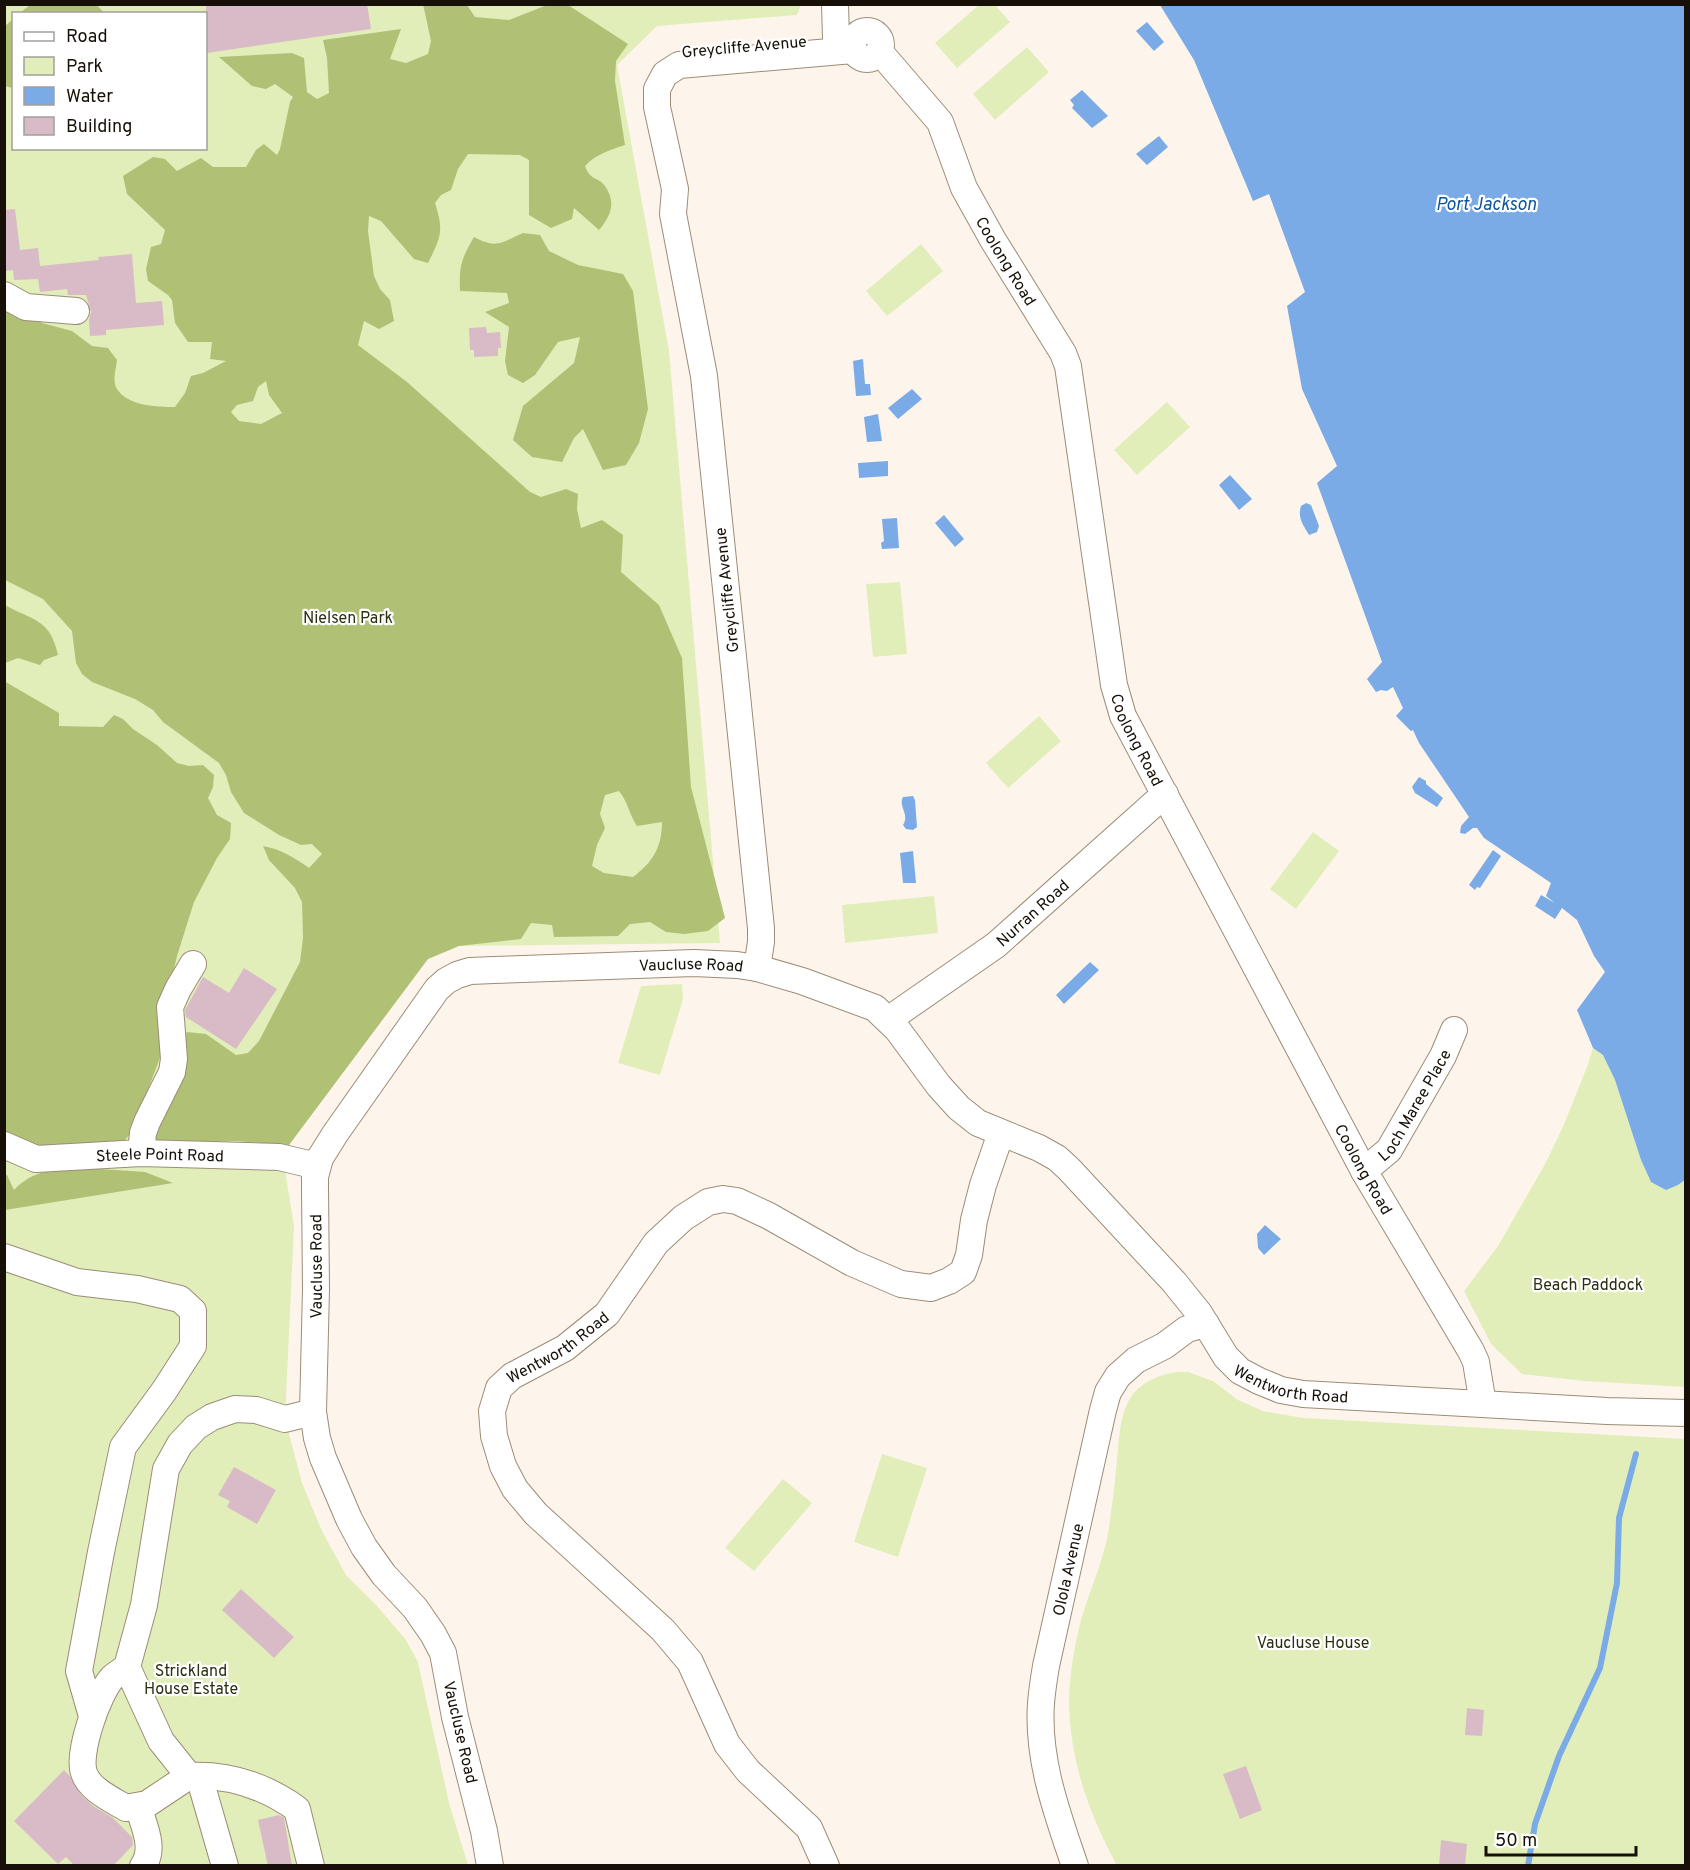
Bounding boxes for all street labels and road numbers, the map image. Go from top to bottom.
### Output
street label: Greycliffe Avenue [681,33,808,63]
street label: Coolong Road [970,214,1039,310]
street label: Greycliffe Avenue [711,526,745,653]
street label: Coolong Road [1105,692,1166,790]
street label: Nurran Road [993,876,1074,952]
street label: Vaucluse Road [639,955,745,978]
street label: Loch Maree Place [1375,1047,1457,1167]
street label: Coolong Road [1329,1121,1396,1219]
street label: Steele Point Road [95,1145,224,1168]
street label: Vaucluse Road [307,1214,328,1319]
street label: Wentworth Road [504,1308,614,1389]
street label: Wentworth Road [1229,1361,1349,1409]
street label: Olola Avenue [1049,1522,1089,1618]
street label: Vaucluse Road [438,1679,481,1786]

